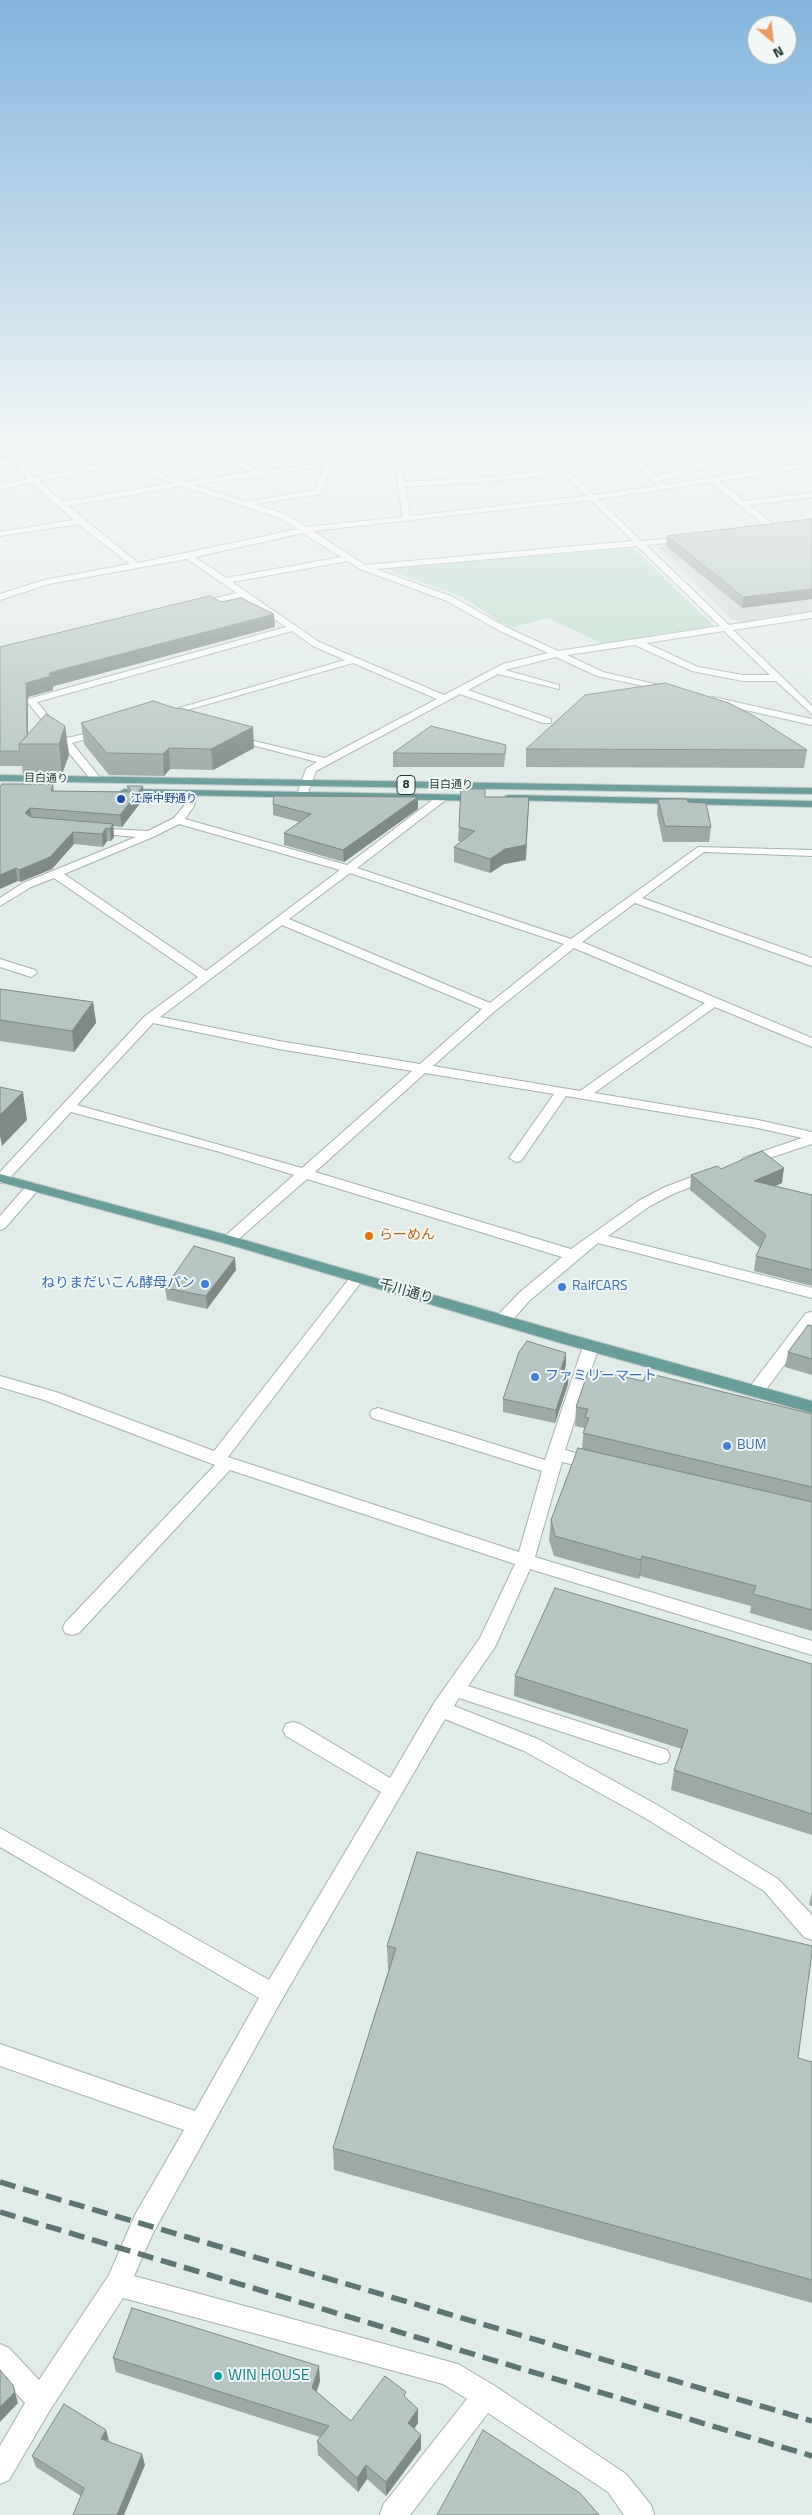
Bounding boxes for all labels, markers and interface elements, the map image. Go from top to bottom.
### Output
north arrow [747,15,797,65]
text: N [770,41,788,64]
street label: 目白通り [24,772,68,786]
road number: 8 [397,776,415,794]
street label: 目白通り [429,778,473,792]
place label: 江原中野通り [131,792,197,806]
marker: 江原中野通り [115,793,127,805]
place label: らーめん [379,1228,435,1244]
marker: らーめん [363,1230,375,1242]
place label: ねりまだいこん酵母パン [41,1276,195,1292]
street label: 千川通り [377,1276,435,1308]
marker: ねりまだいこん酵母パン [199,1278,211,1290]
place label: RalfCARS [572,1279,628,1295]
marker: RalfCARS [556,1281,568,1293]
place label: ファミリーマート [545,1369,657,1385]
marker: ファミリーマート [529,1371,541,1383]
place label: BUM [737,1438,766,1454]
marker: BUM [721,1440,733,1452]
place label: WIN HOUSE [228,2366,310,2386]
marker: WIN HOUSE [212,2370,224,2382]

